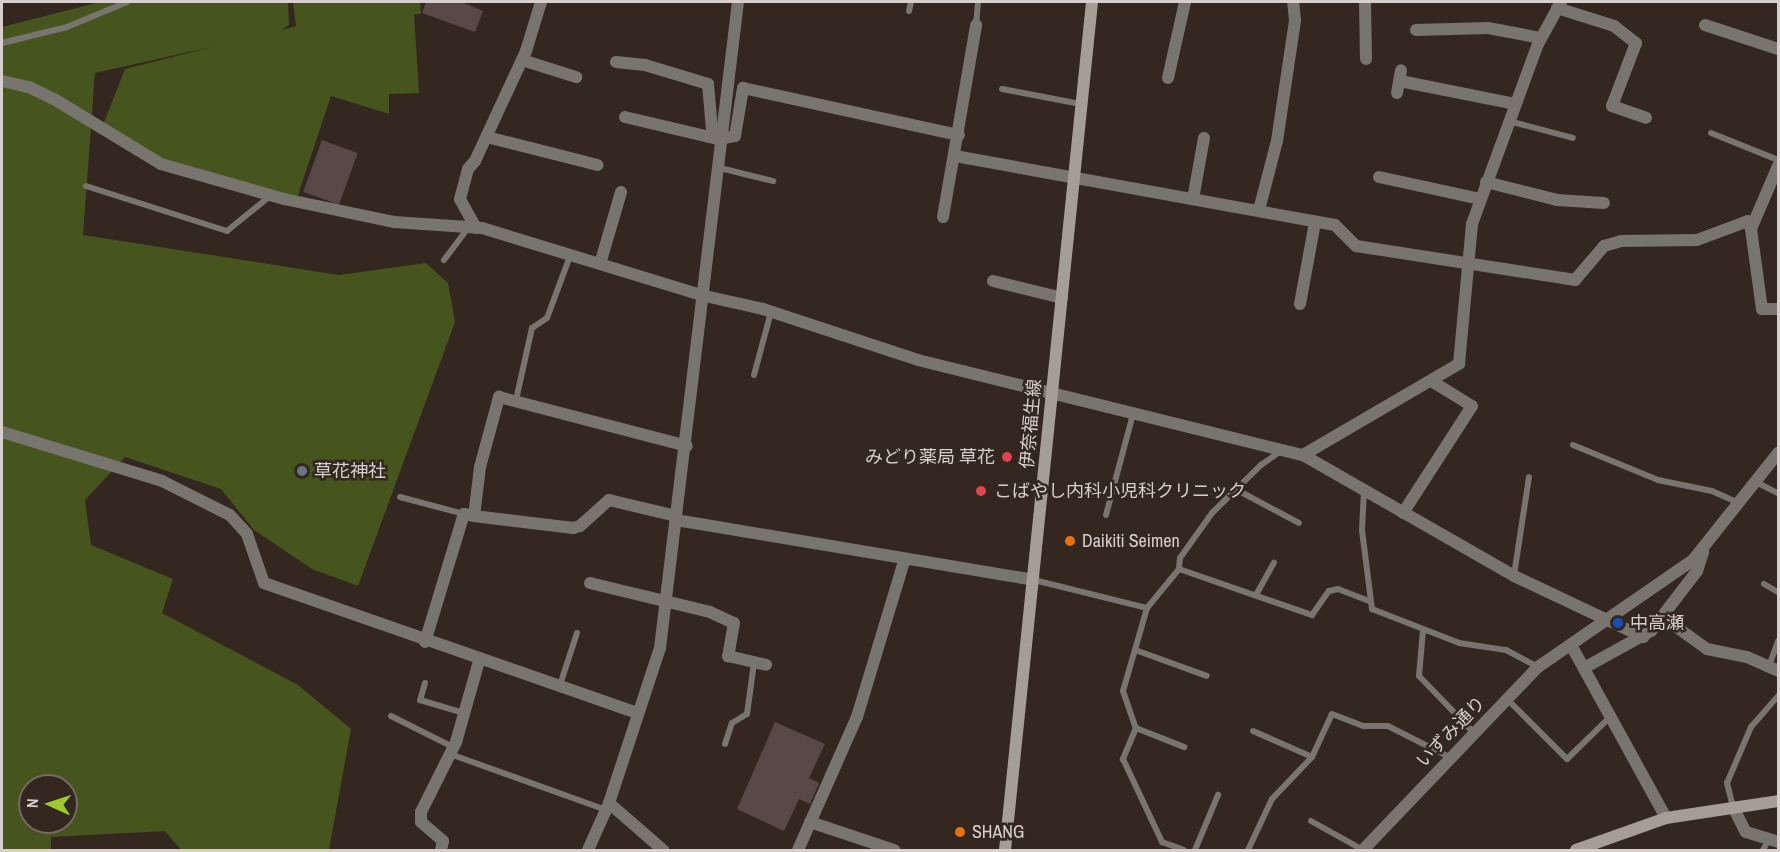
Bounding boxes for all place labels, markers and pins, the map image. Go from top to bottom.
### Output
place label: みどり薬局 草花 [865,446,995,468]
marker: みどり薬局 草花 [1000,450,1014,464]
place label: 草花神社 [314,460,386,482]
marker: 草花神社 [295,464,309,478]
place label: こばやし内科小児科クリニック [994,480,1246,502]
marker: こばやし内科小児科クリニック [972,482,990,500]
place label: Daikiti Seimen [1082,530,1180,552]
marker: Daikiti Seimen [1063,534,1077,548]
place label: 中高瀬 [1630,612,1684,634]
marker: 中高瀬 [1611,616,1625,630]
place label: SHANG [972,821,1024,843]
marker: SHANG [953,825,967,839]

